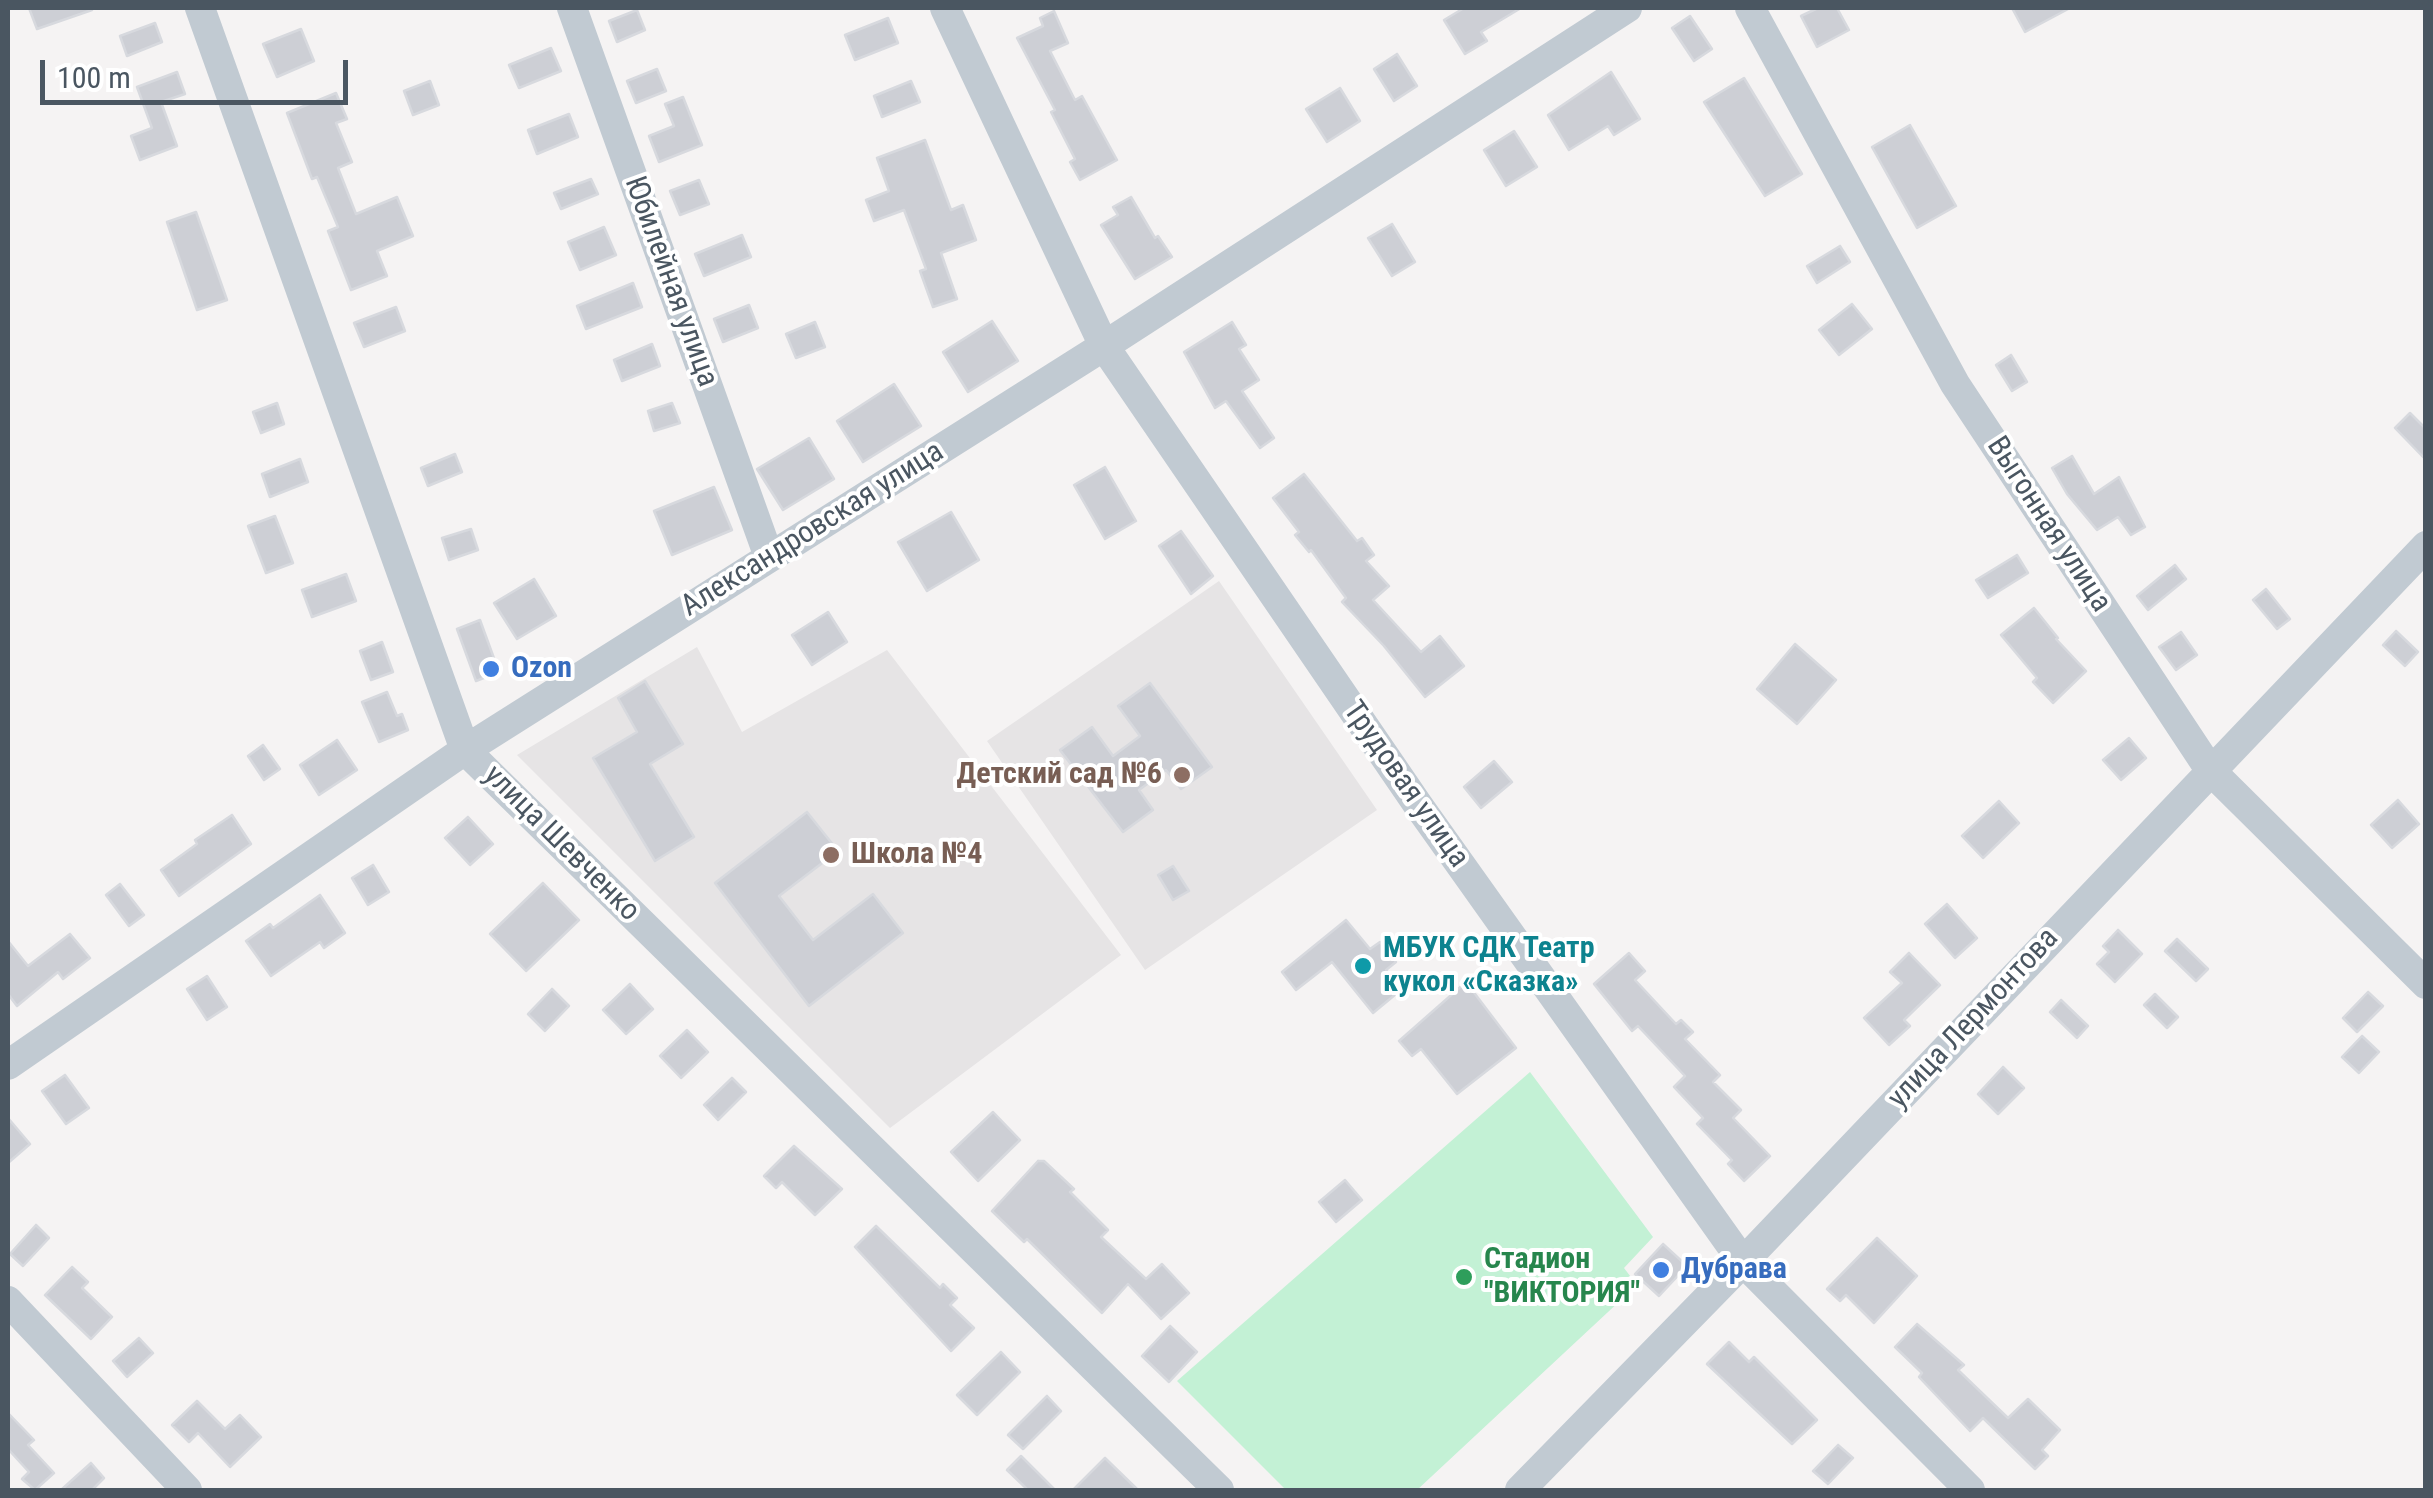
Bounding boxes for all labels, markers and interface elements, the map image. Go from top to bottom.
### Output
scale bar [45,40,352,102]
text: 100 m [57,60,131,95]
street label: Юбилейная улица [615,172,725,392]
street label: Выгонная улица [1978,431,2118,619]
street label: Александровская улица [675,435,951,625]
place label: Ozon [511,651,572,687]
marker: Ozon [480,658,502,680]
street label: Трудовая улица [1334,695,1476,875]
place label: Детский сад №6 [957,757,1162,793]
street label: улица Шевченко [475,758,647,930]
marker: Детский сад №6 [1171,764,1193,786]
place label: Школа №4 [851,837,982,873]
marker: Школа №4 [820,844,842,866]
street label: улица Лермонтова [1881,921,2067,1117]
place label: МБУК СДК Театр кукол «Сказка» [1383,931,1594,1002]
marker: МБУК СДК Театр кукол «Сказка» [1352,955,1374,977]
place label: Стадион "ВИКТОРИЯ" [1484,1242,1640,1312]
place label: Дубрава [1681,1252,1787,1288]
marker: Дубрава [1650,1259,1672,1281]
marker: Стадион "ВИКТОРИЯ" [1453,1266,1475,1288]

